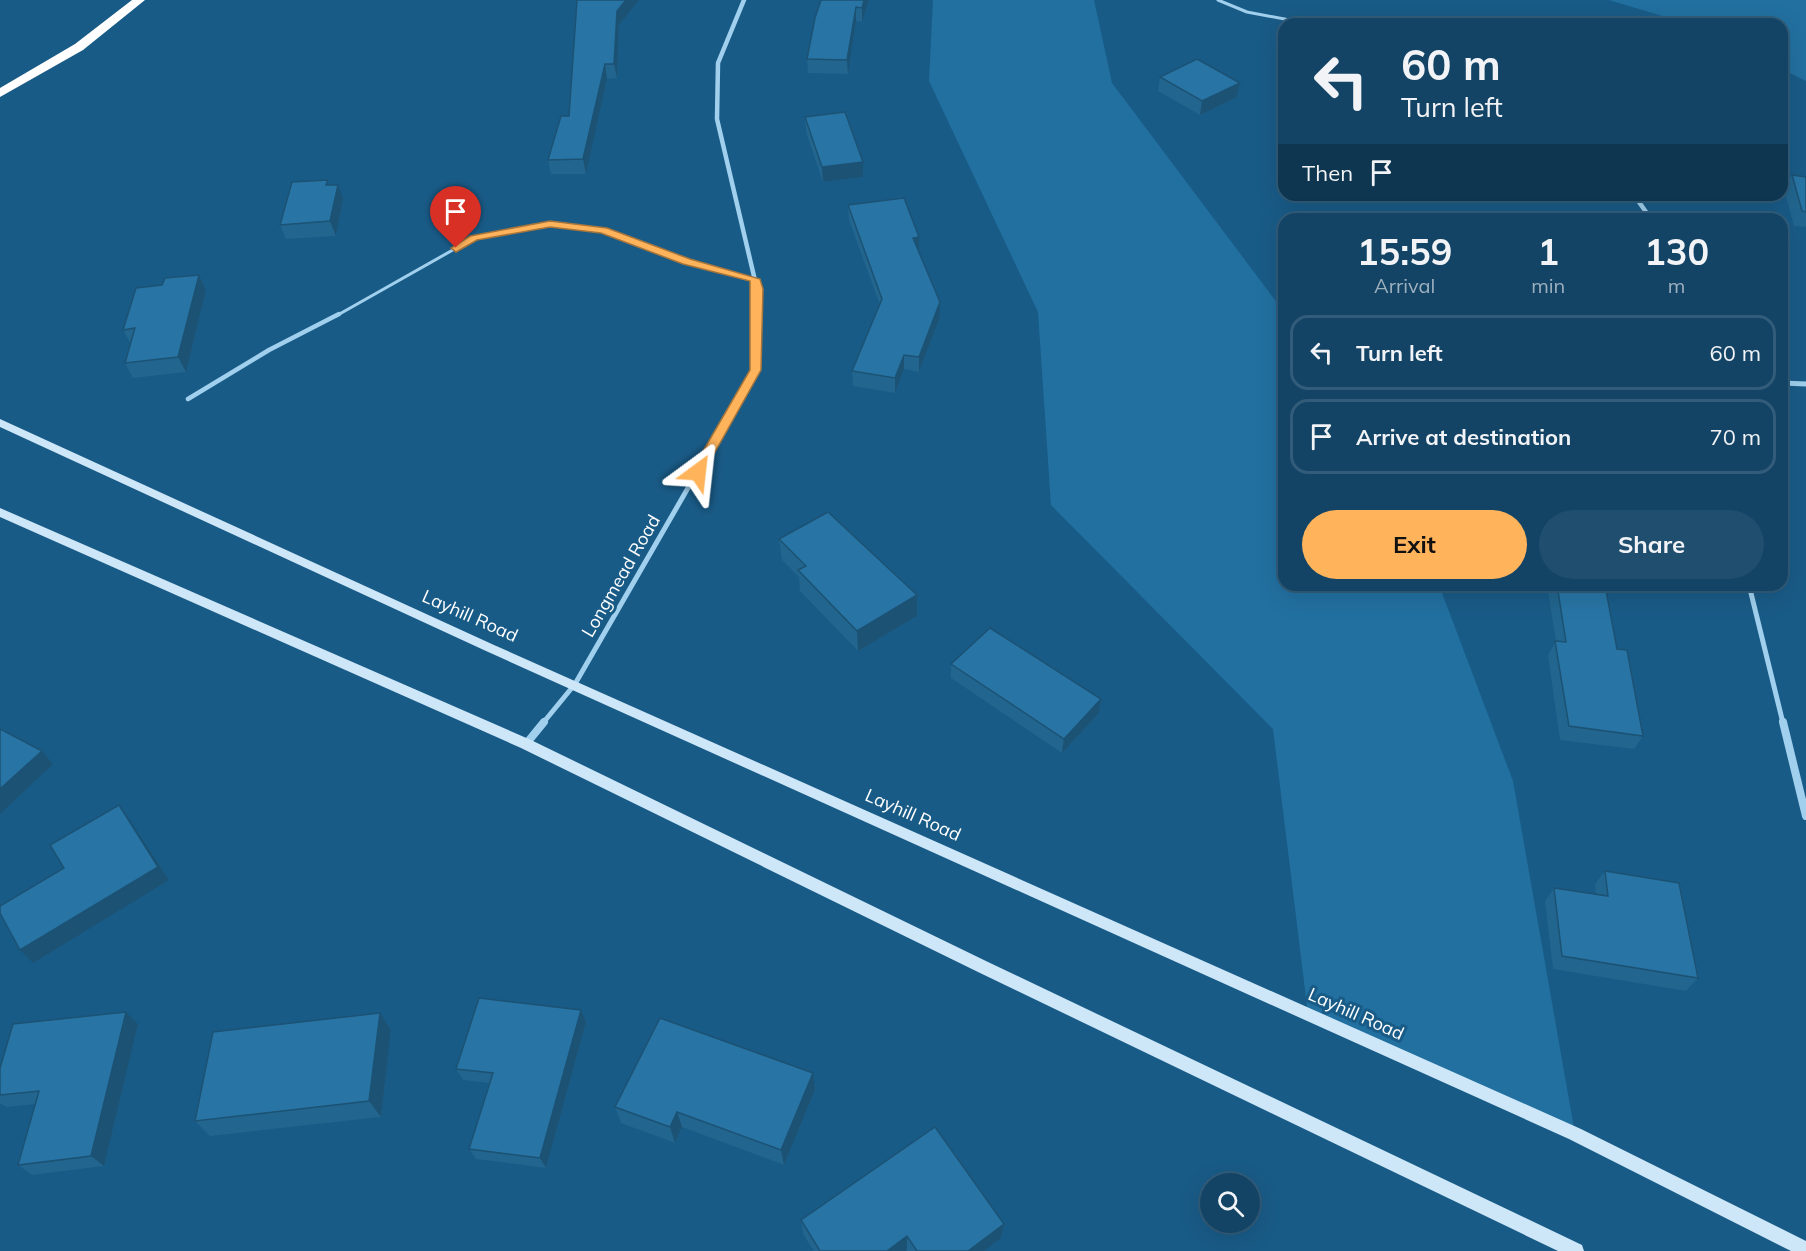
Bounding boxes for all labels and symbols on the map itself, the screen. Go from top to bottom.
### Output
pin [430,186,481,248]
position arrow [666,440,730,504]
street label: Longmead Road [576,510,665,641]
street label: Layhill Road [419,584,522,647]
street label: Layhill Road [862,783,965,846]
street label: Layhill Road [1305,982,1408,1045]

